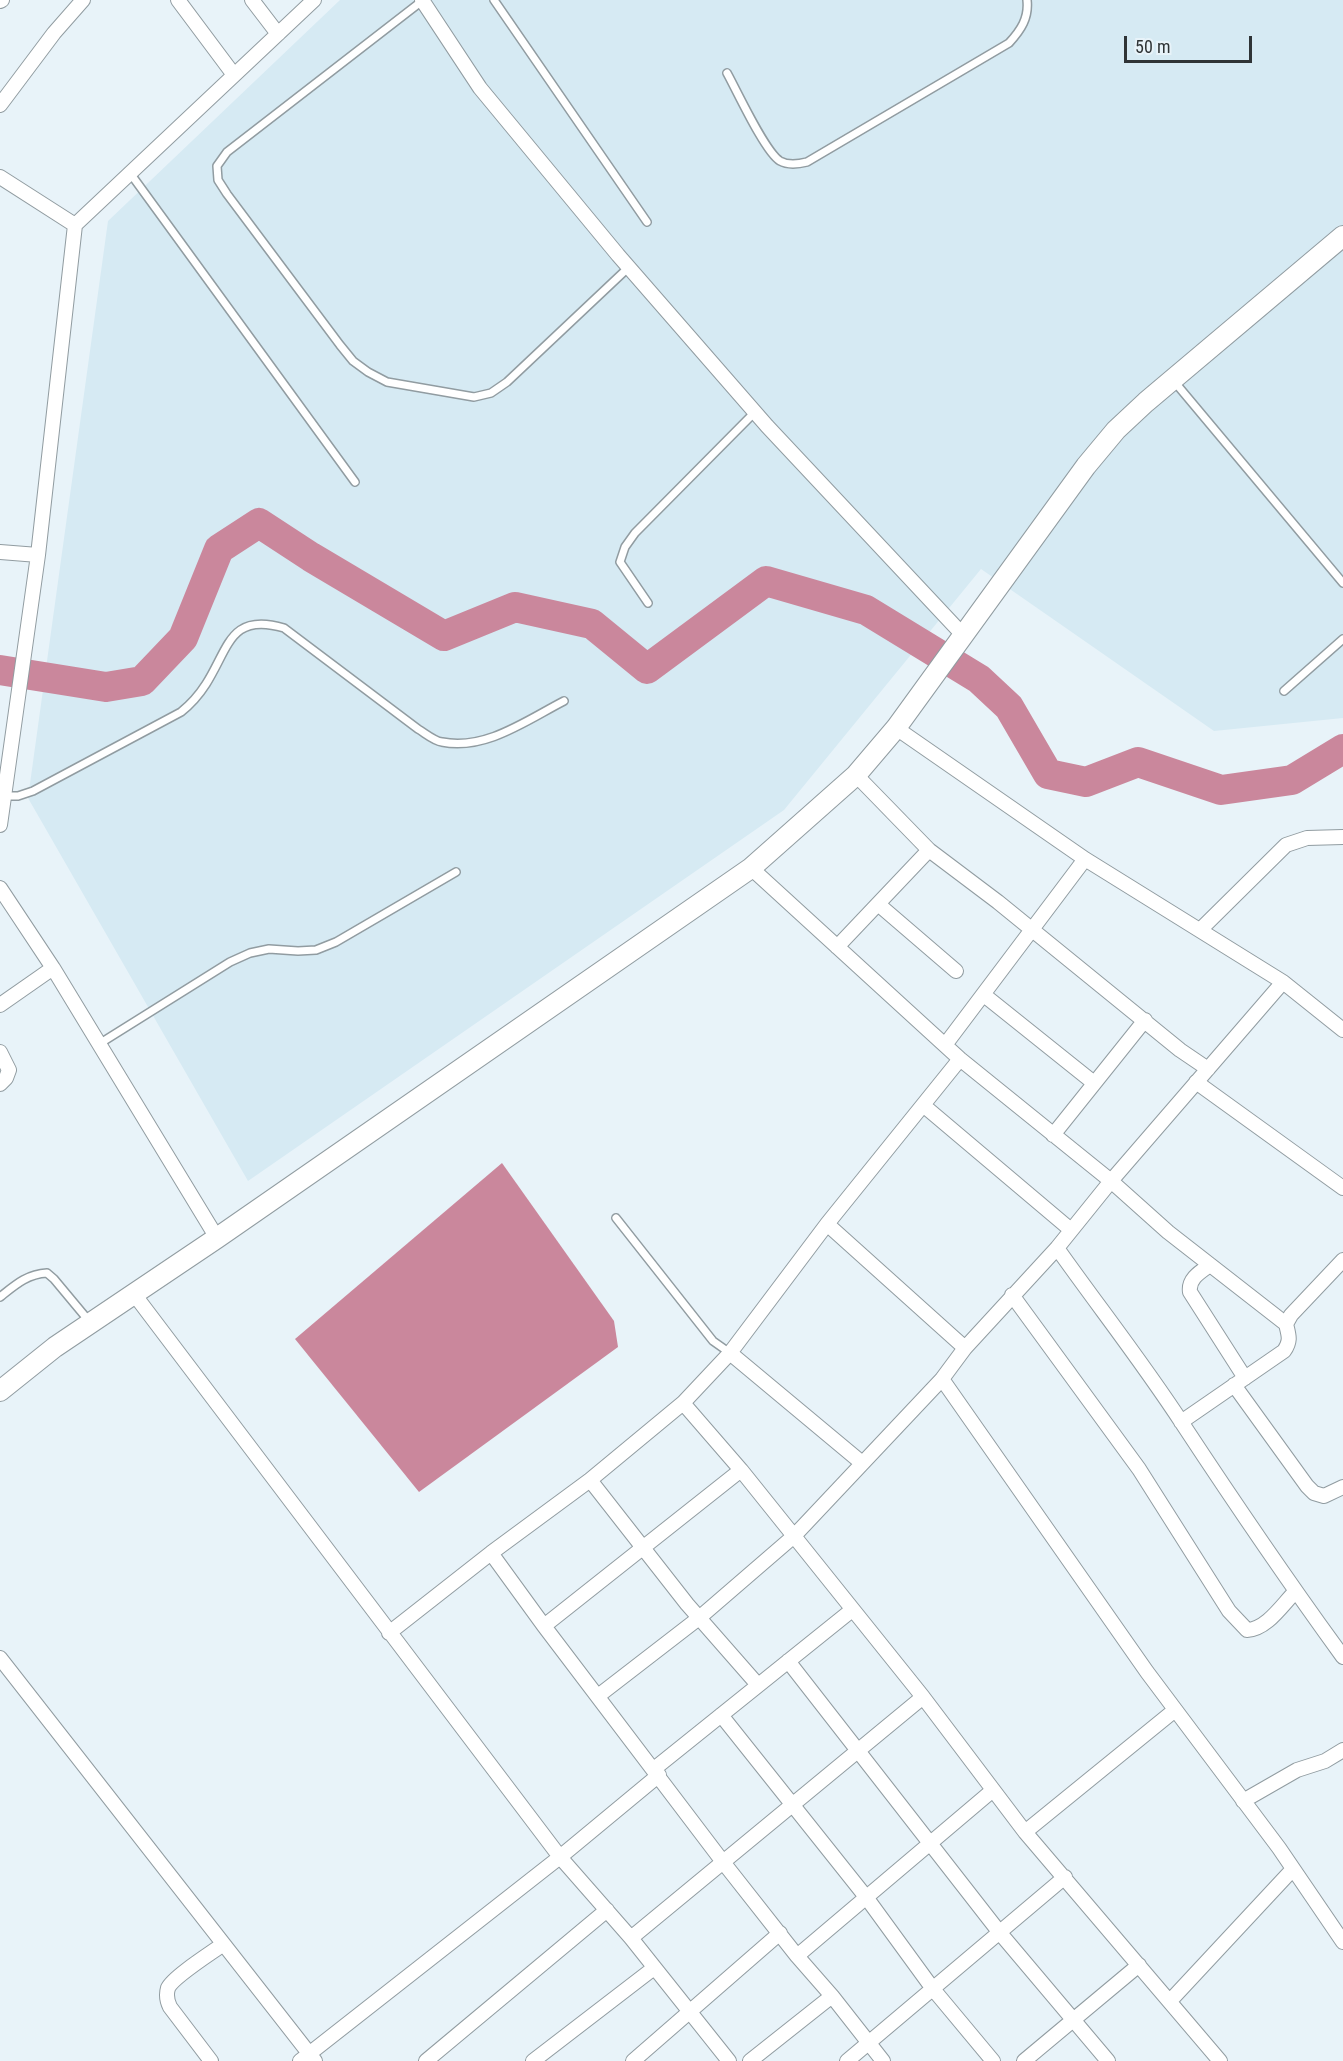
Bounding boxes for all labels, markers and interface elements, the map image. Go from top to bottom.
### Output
scale bar [1127,24,1254,62]
text: 50 m [1135,36,1170,57]

